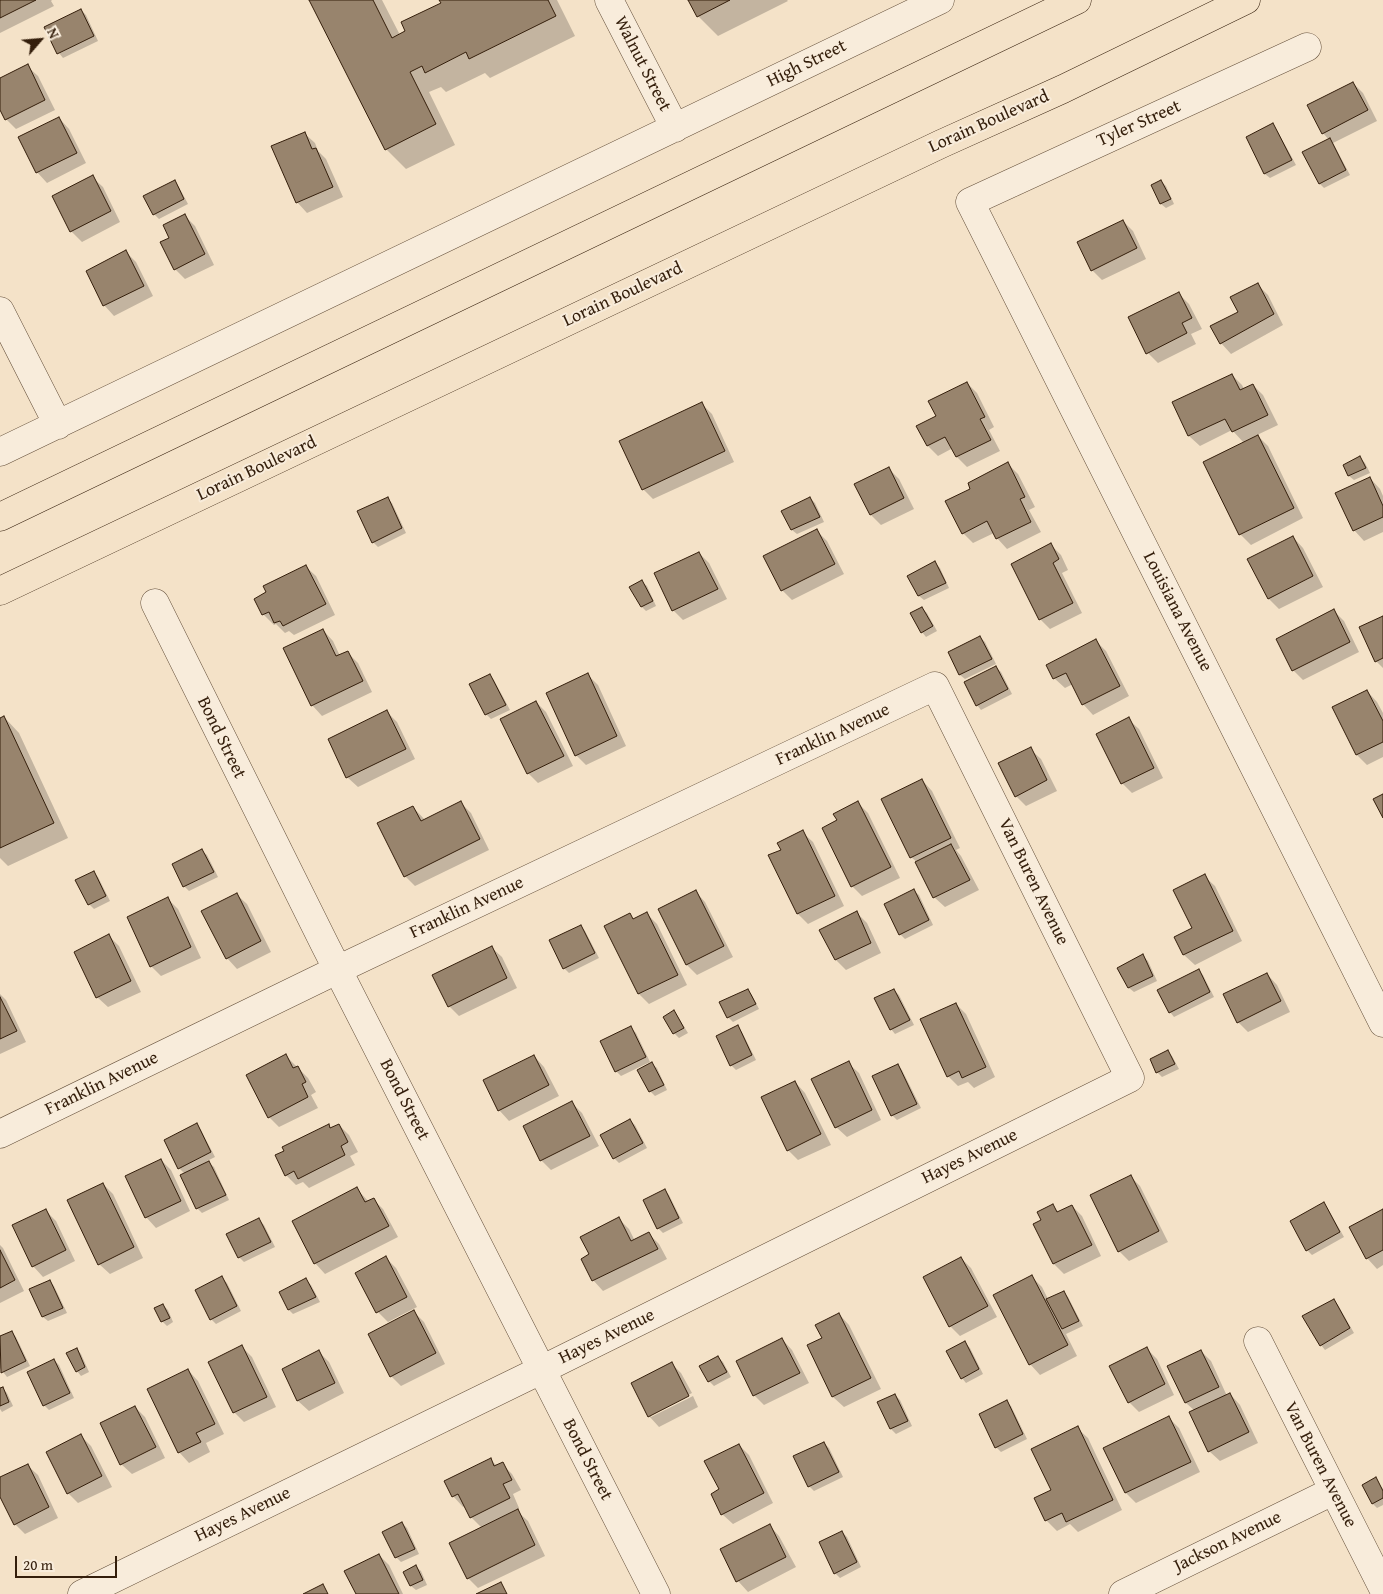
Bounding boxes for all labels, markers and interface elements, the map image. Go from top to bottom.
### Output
street label: Walnut Street [609,13,675,115]
north arrow [15,15,65,65]
text: N [42,24,64,42]
street label: High Street [764,36,850,92]
street label: Lorain Boulevard [925,86,1053,158]
street label: Tyler Street [1094,96,1184,152]
street label: Lorain Boulevard [560,258,686,332]
street label: Lorain Boulevard [194,432,320,506]
street label: Louisiana Avenue [1138,549,1216,675]
street label: Bond Street [192,693,250,783]
street label: Franklin Avenue [773,699,893,771]
street label: Van Buren Avenue [993,815,1073,949]
street label: Franklin Avenue [407,872,527,944]
street label: Franklin Avenue [42,1047,162,1121]
street label: Bond Street [374,1056,434,1144]
street label: Hayes Avenue [919,1125,1021,1189]
street label: Hayes Avenue [556,1305,658,1369]
street label: Van Buren Avenue [1279,1399,1361,1531]
street label: Bond Street [557,1416,617,1504]
street label: Hayes Avenue [192,1483,294,1547]
street label: Jackson Avenue [1171,1507,1285,1577]
scale bar [18,1546,120,1578]
text: 20 m [23,1554,53,1575]

